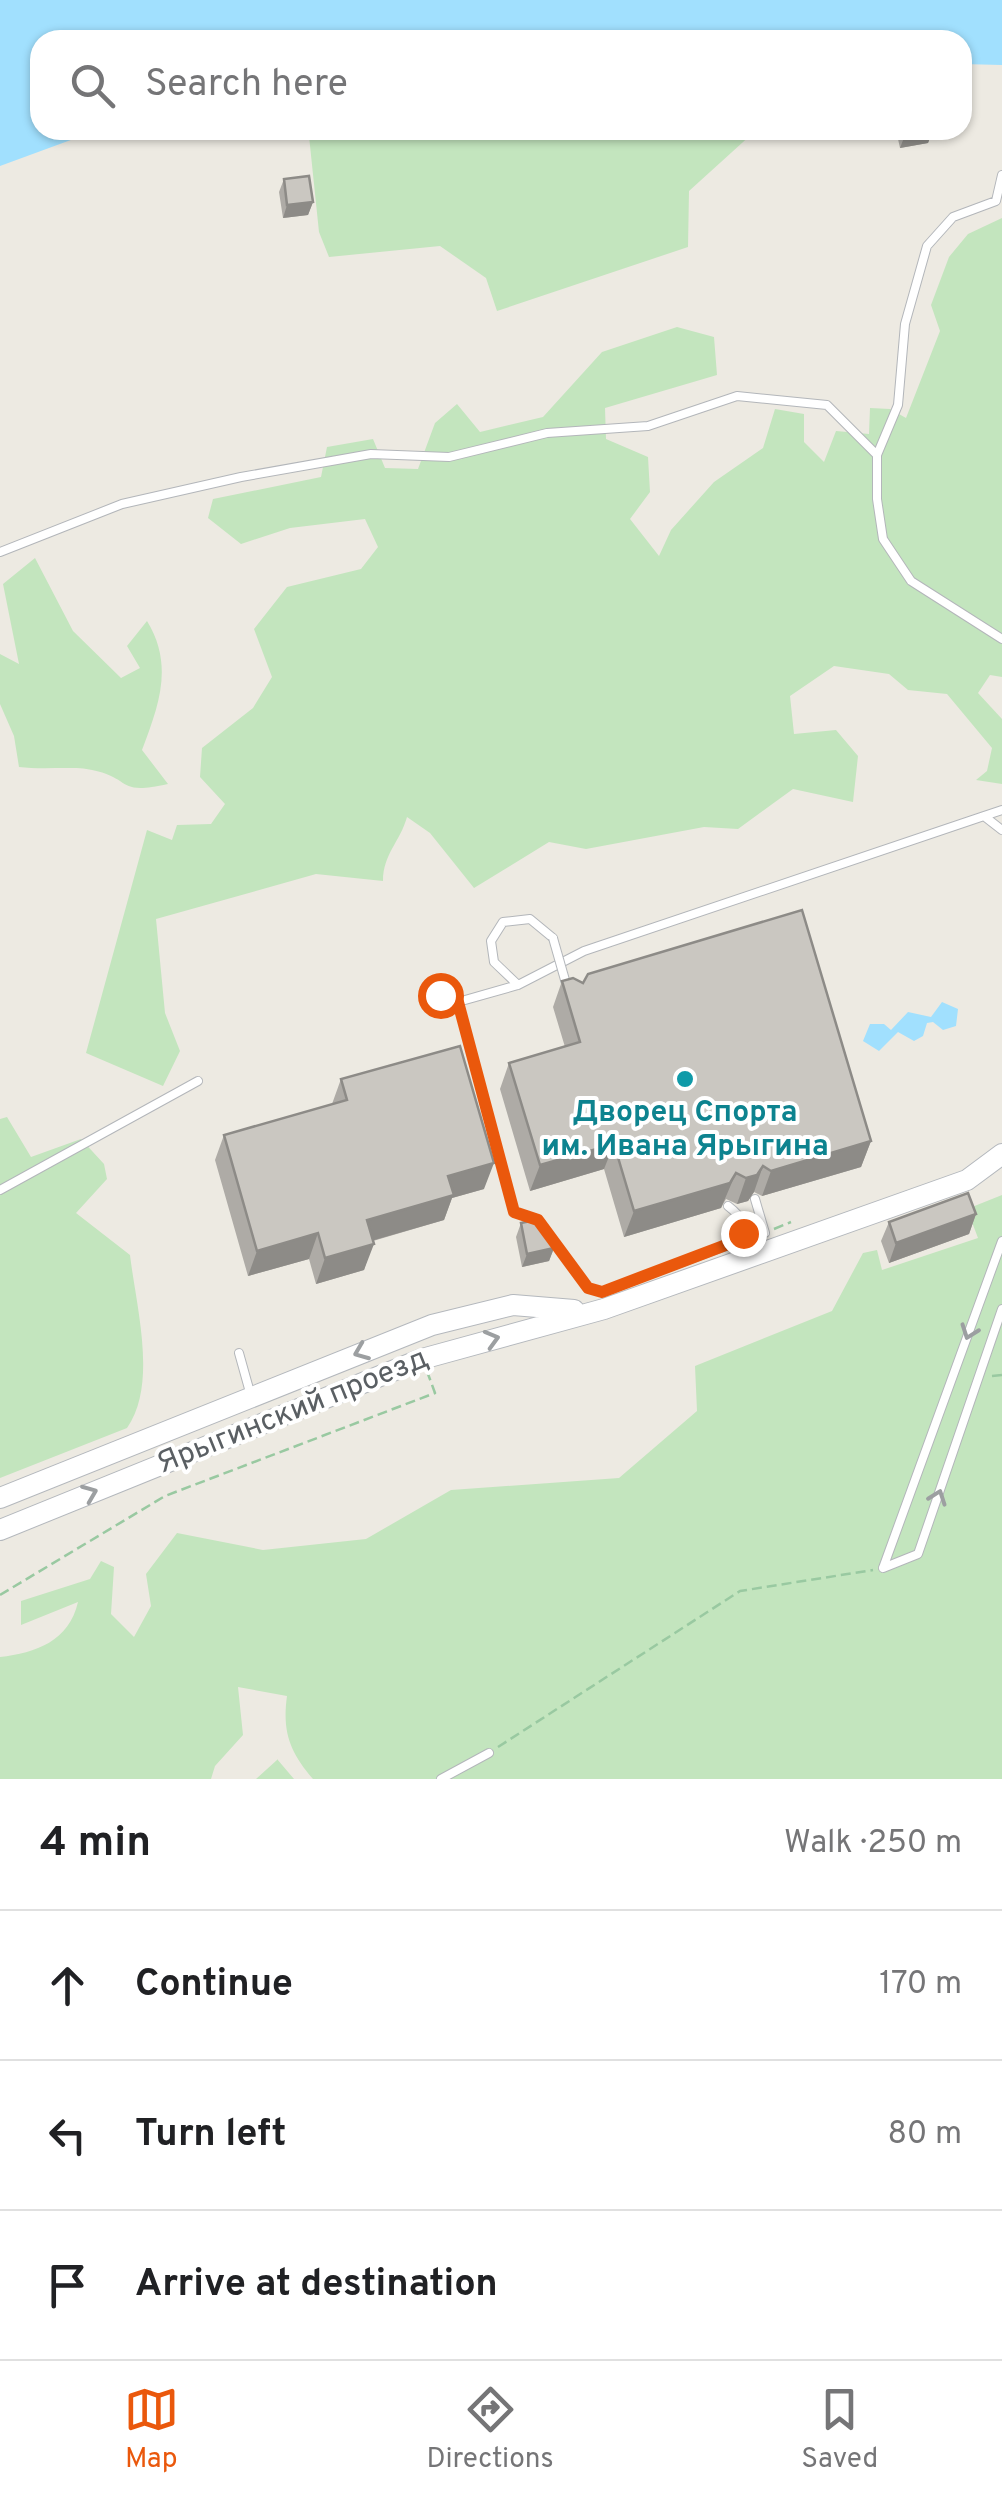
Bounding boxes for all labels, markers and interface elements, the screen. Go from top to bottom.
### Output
search box [30,30,972,140]
icon: search [65,58,120,113]
text: Search here [145,61,348,110]
route start [418,973,464,1019]
marker: Дворец Спорта им. Ивана Ярыгина [674,1068,696,1090]
place label: Дворец Спорта им. Ивана Ярыгина [541,1095,829,1166]
route end [721,1211,767,1257]
one-way arrow [960,1323,981,1340]
one-way arrow [482,1330,499,1351]
street label: Ярыгинский проезд [152,1341,434,1483]
one-way arrow [353,1341,371,1361]
one-way arrow [81,1485,98,1505]
one-way arrow [926,1490,947,1507]
text: 4 min [40,1818,151,1871]
text: Walk · 250 m [784,1824,962,1864]
icon: ahead [40,1958,95,2013]
text: Continue [135,1961,293,2010]
text: 170 m [879,1965,962,2005]
icon: left [40,2108,95,2163]
text: Turn left [135,2111,287,2160]
text: 80 m [888,2115,962,2155]
icon: arrive [40,2258,95,2313]
text: Arrive at destination [135,2261,498,2310]
tab: Map [124,2382,179,2478]
tab: Directions [426,2382,554,2478]
tab: Saved [801,2382,878,2478]

